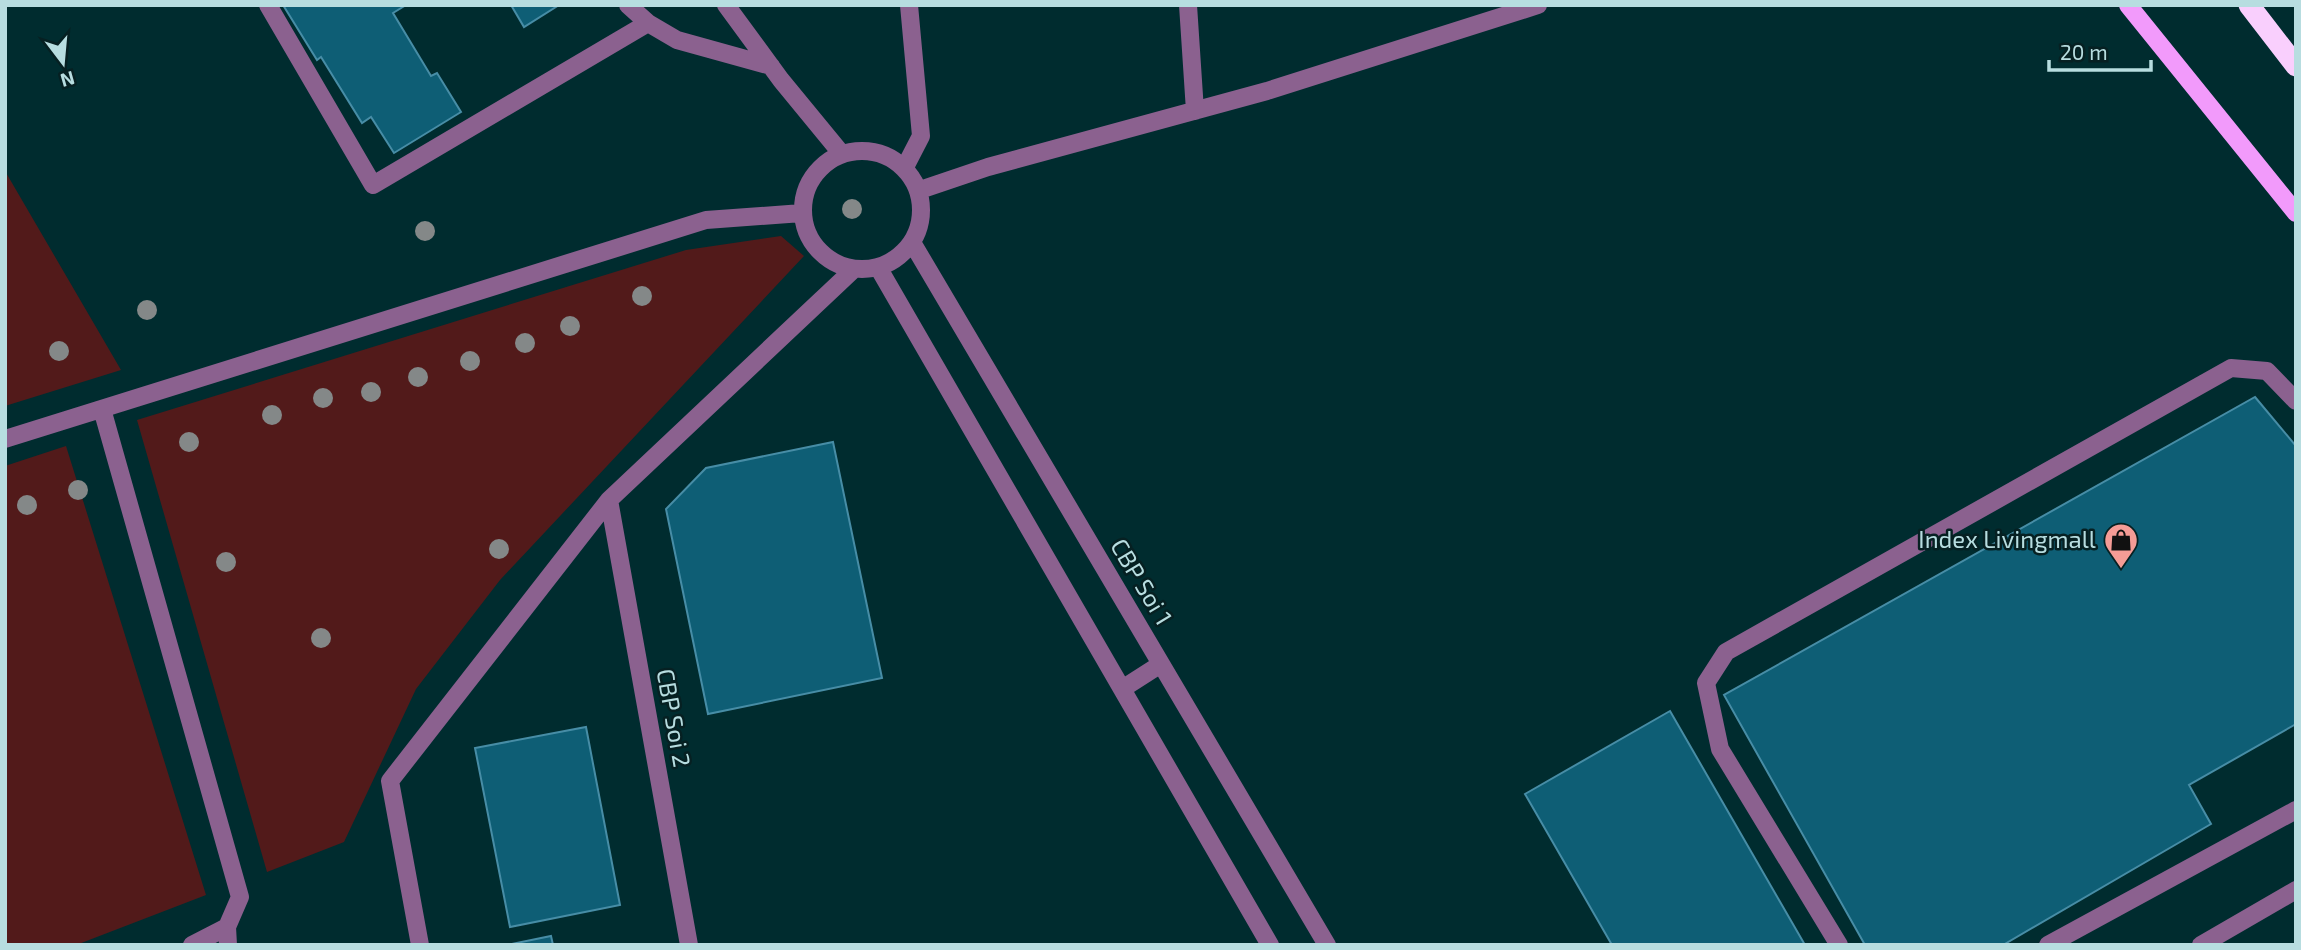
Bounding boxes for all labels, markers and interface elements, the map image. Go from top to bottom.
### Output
north arrow [28,28,98,98]
scale bar [2049,28,2150,72]
text: 20 m [2060,39,2108,64]
text: N [58,67,78,93]
shop icon: Index Livingmall [2102,521,2140,570]
place label: Index Livingmall [1918,524,2096,553]
street label: CBP Soi 1 [1105,533,1179,630]
street label: CBP Soi 2 [652,666,697,769]

